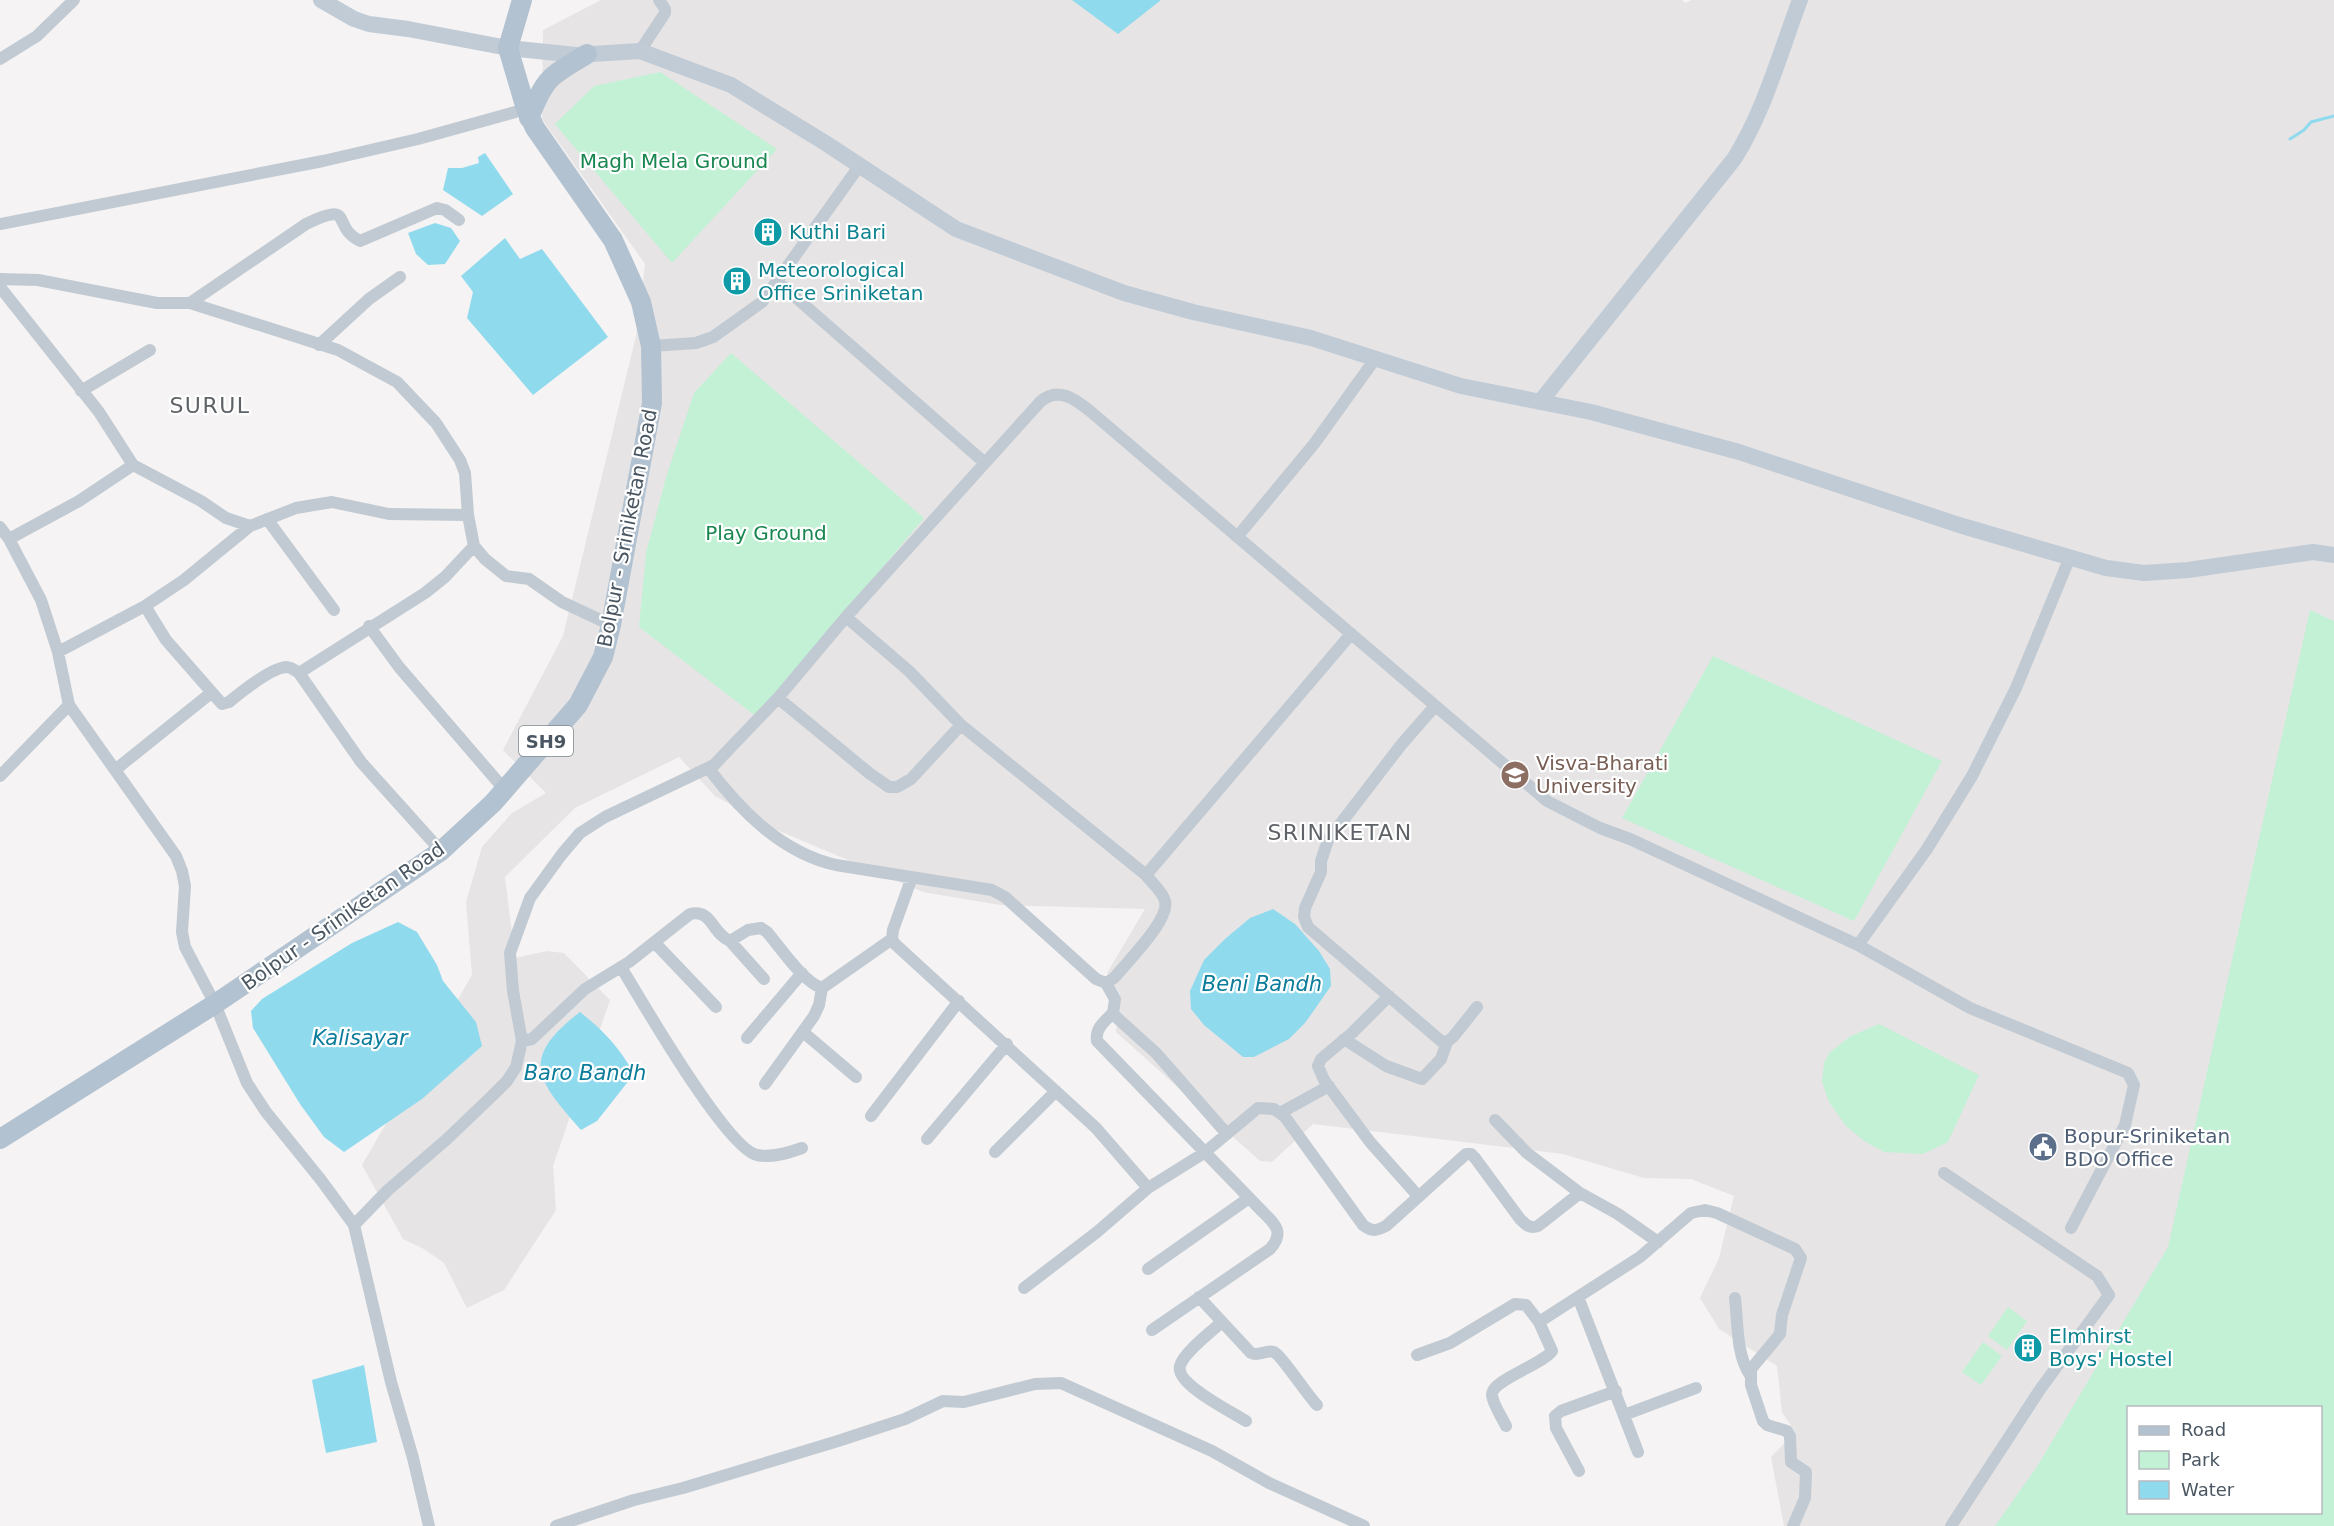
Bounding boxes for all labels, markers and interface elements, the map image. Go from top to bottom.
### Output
park label: Magh Mela Ground [580,149,768,173]
building icon: Kuthi Bari [752,216,784,248]
place label: Kuthi Bari [789,220,886,244]
place label: Meteorological Office Sriniketan [758,258,923,305]
building icon: Meteorological Office Sriniketan [721,265,753,297]
district label: SURUL [169,393,251,418]
street label: Bolpur - Sriniketan Road [592,407,662,649]
park label: Play Ground [705,521,827,545]
road number: SH9 [519,726,573,756]
place label: Visva-Bharati University [1536,751,1668,798]
school or university icon: Visva-Bharati University [1499,759,1531,791]
district label: SRINIKETAN [1267,820,1413,845]
street label: Bolpur - Sriniketan Road [237,837,449,995]
water label: Beni Bandh [1202,972,1322,996]
water label: Kalisayar [312,1026,409,1050]
water label: Baro Bandh [524,1061,646,1085]
place label: Bopur-Sriniketan BDO Office [2064,1124,2230,1171]
public building icon: Bopur-Sriniketan BDO Office [2027,1131,2059,1163]
place label: Elmhirst Boys' Hostel [2049,1324,2172,1371]
building icon: Elmhirst Boys' Hostel [2012,1332,2044,1364]
legend [2127,1406,2322,1514]
text: Road [2181,1419,2226,1440]
text: Park [2181,1449,2220,1470]
text: Water [2181,1479,2235,1500]

